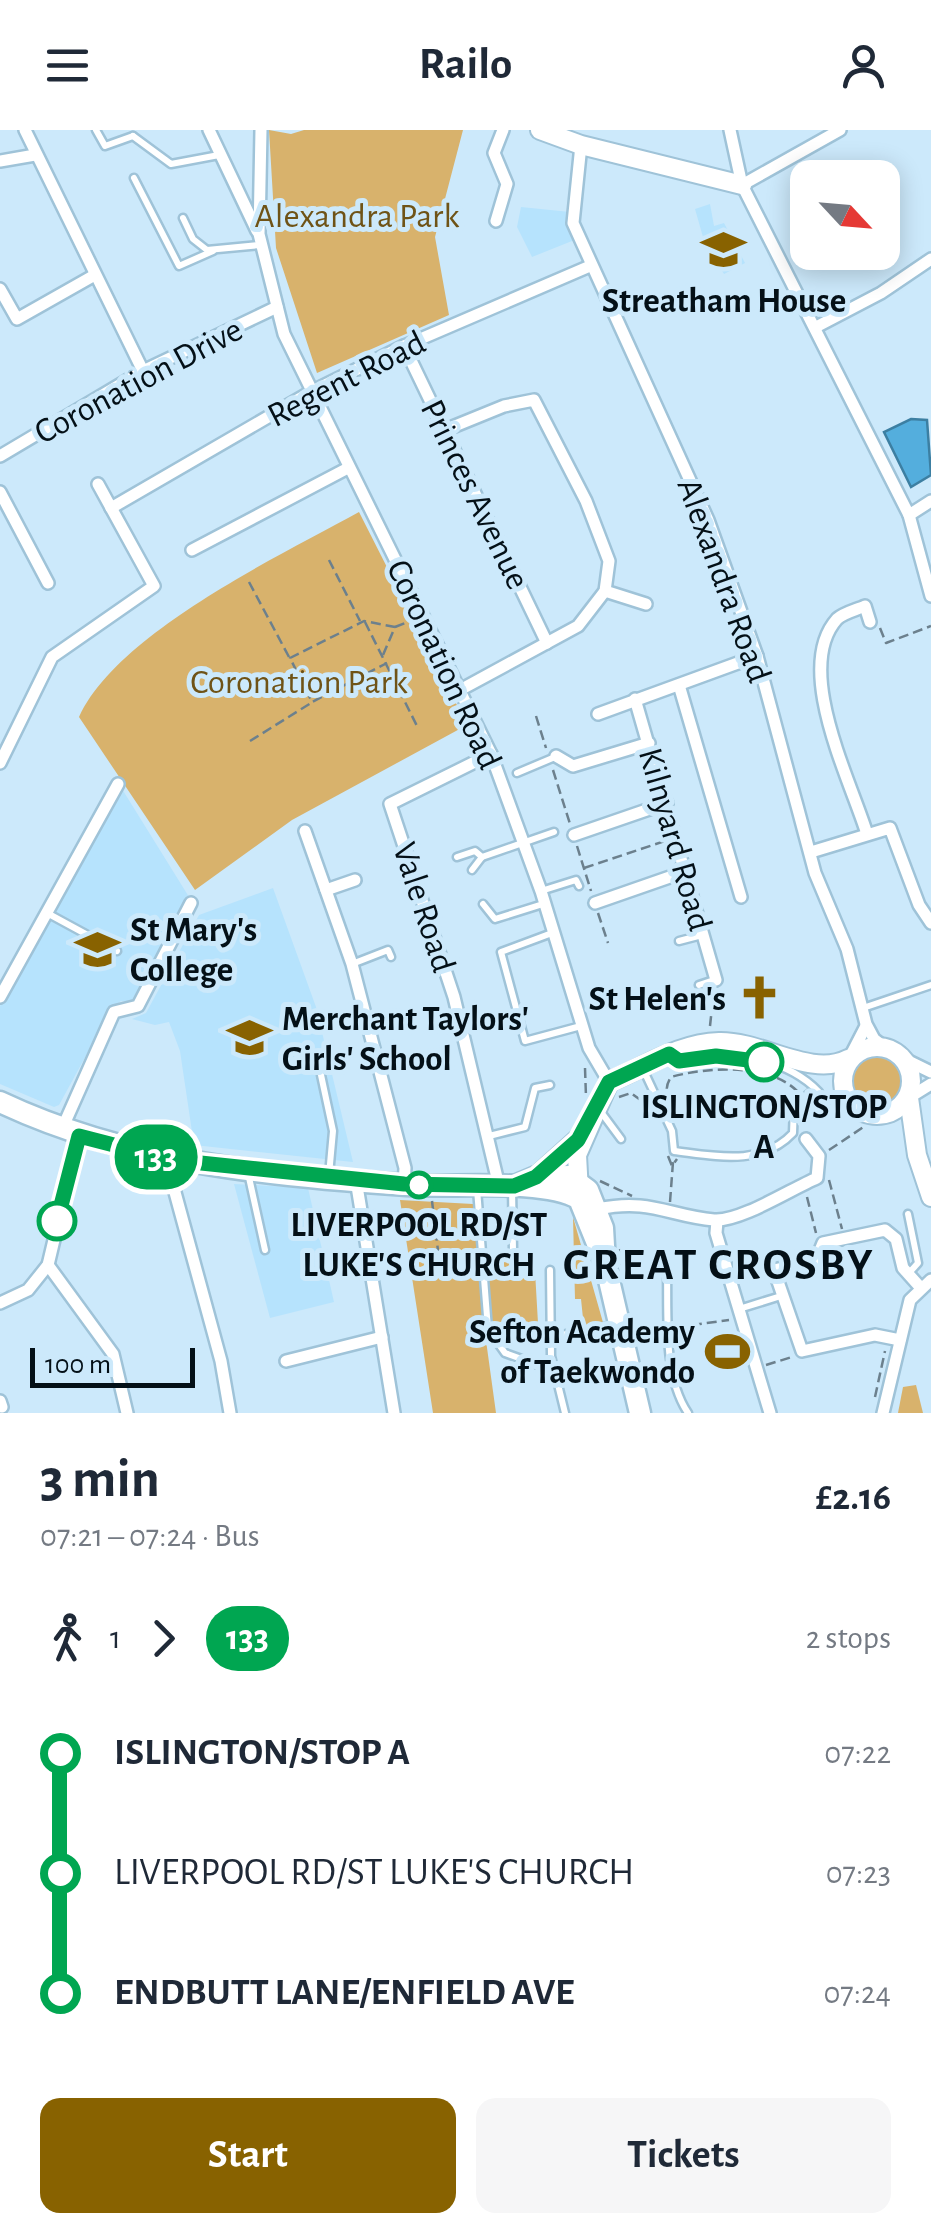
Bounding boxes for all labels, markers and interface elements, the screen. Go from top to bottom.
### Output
icon: menu [40,38,95,93]
icon: person [836,38,891,93]
text: Railo [419,42,512,87]
north arrow [790,160,900,270]
map controls [790,160,900,270]
park label: Alexandra Park [255,199,459,234]
school or university icon: Streatham House [700,226,748,274]
place label: Streatham House [602,284,846,319]
street label: Coronation Drive [29,312,248,451]
street label: Regent Road [262,325,431,434]
street label: Princes Avenue [414,394,536,595]
street label: Alexandra Road [671,474,777,687]
street label: Coronation Road [380,555,507,775]
park label: Coronation Park [190,665,408,700]
street label: Kilnyard Road [632,744,717,935]
street label: Vale Road [386,838,461,977]
place label: St Mary's College [130,913,257,988]
school or university icon: St Mary's College [73,925,121,973]
church icon: St Helen's [735,974,783,1022]
place label: St Helen's [589,982,726,1017]
place label: Merchant Taylors' Girls' School [282,1002,529,1077]
school or university icon: Merchant Taylors' Girls' School [225,1014,273,1062]
marker: ISLINGTON/STOP A [745,1043,783,1081]
place label: ISLINGTON/STOP A [641,1090,887,1165]
line badge: 133 [98,1124,214,1190]
text: 133 [135,1140,177,1175]
marker: LIVERPOOL RD/ST LUKE'S CHURCH [406,1172,432,1198]
unlabelled marker [38,1202,76,1240]
place label: LIVERPOOL RD/ST LUKE'S CHURCH [291,1208,548,1283]
district label: GREAT CROSBY [563,1243,875,1288]
place label: Sefton Academy of Taekwondo [469,1315,695,1390]
sports icon: Sefton Academy of Taekwondo [704,1327,752,1375]
scale bar [30,1343,195,1388]
text: 100 m [45,1351,111,1379]
text: 3 min [40,1452,160,1507]
text: £2.16 [815,1479,891,1517]
text: 07:21 – 07:24 · Bus [40,1520,260,1552]
icon: walk [40,1611,95,1666]
icon: forward [136,1611,191,1666]
text: 133 [226,1621,269,1656]
text: 1 [110,1622,121,1654]
text: 2 stops [806,1622,891,1654]
text: ISLINGTON/STOP A [114,1734,410,1772]
text: 07:22 [824,1737,891,1769]
text: LIVERPOOL RD/ST LUKE'S CHURCH [114,1854,634,1892]
text: 07:23 [826,1857,891,1889]
text: ENDBUTT LANE/ENFIELD AVE [114,1974,574,2012]
text: 07:24 [823,1977,891,2009]
button: Start [40,2098,456,2213]
button: Tickets [476,2098,891,2213]

